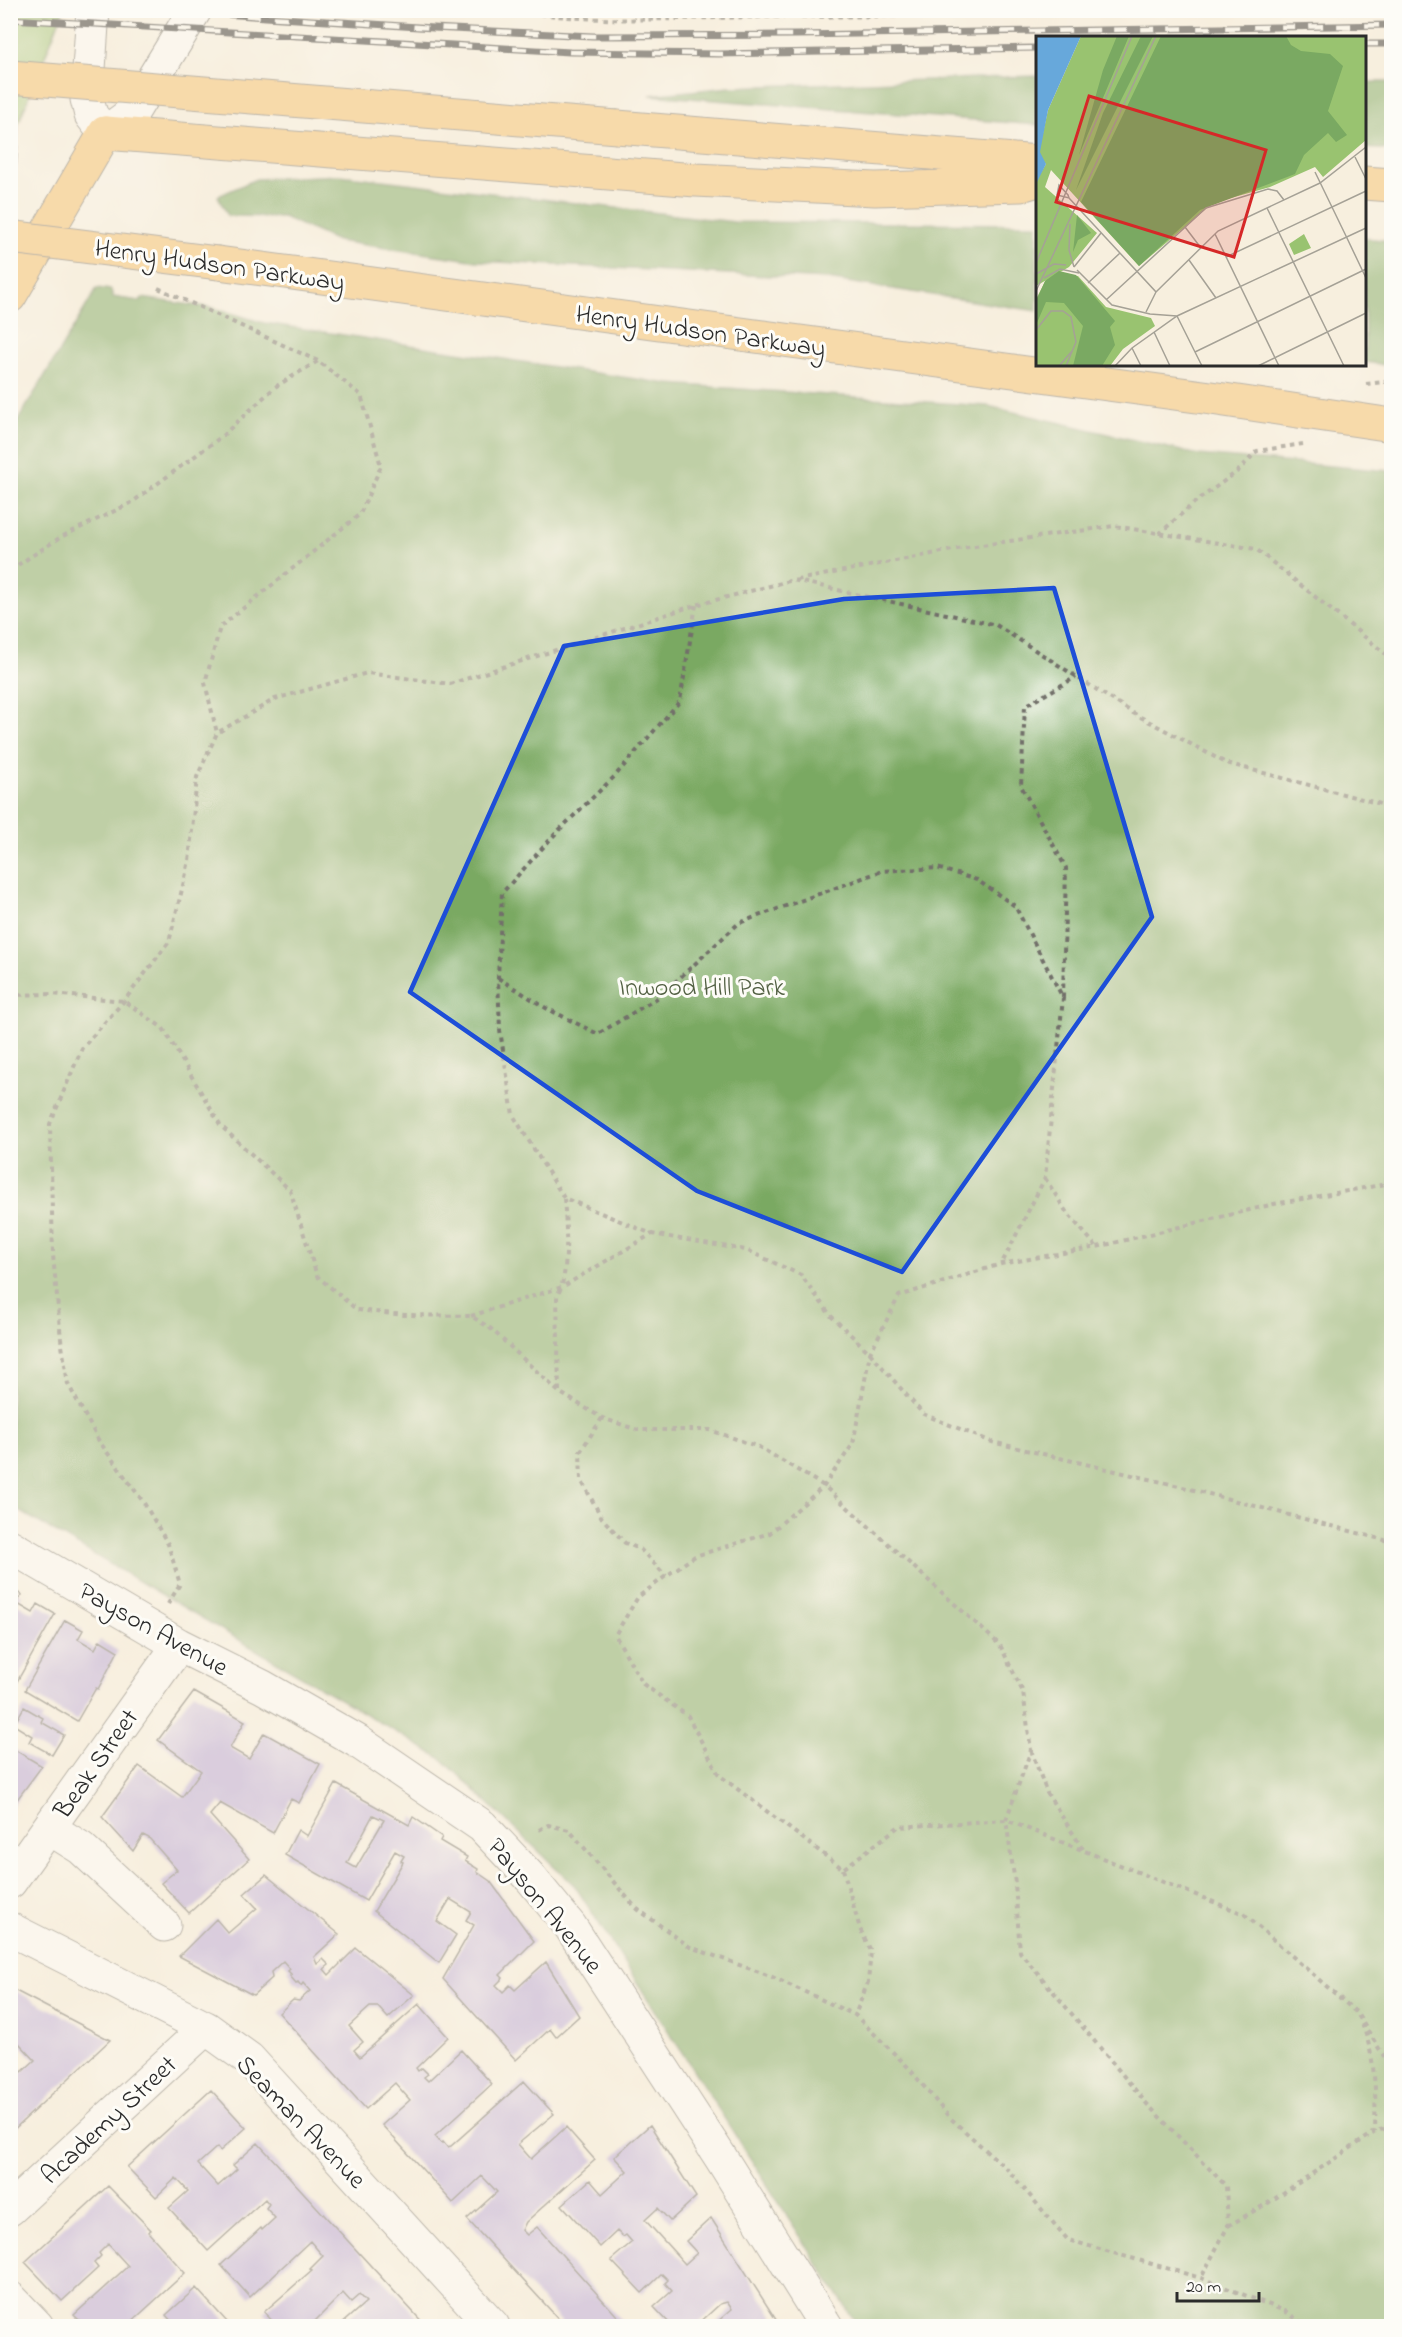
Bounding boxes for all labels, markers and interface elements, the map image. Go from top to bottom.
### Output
inset map [1036,36,1366,366]
street label: Henry Hudson Parkway [92,231,347,303]
street label: Henry Hudson Parkway [573,297,828,369]
park label: Inwood Hill Park [619,970,786,1008]
street label: Payson Avenue [71,1574,235,1688]
street label: Beak Street [45,1702,149,1828]
street label: Payson Avenue [477,1831,611,1984]
street label: Seaman Avenue [226,2047,374,2199]
street label: Academy Street [33,2048,187,2195]
scale bar [1177,2265,1260,2303]
text: 20 m [1186,2275,1221,2301]

